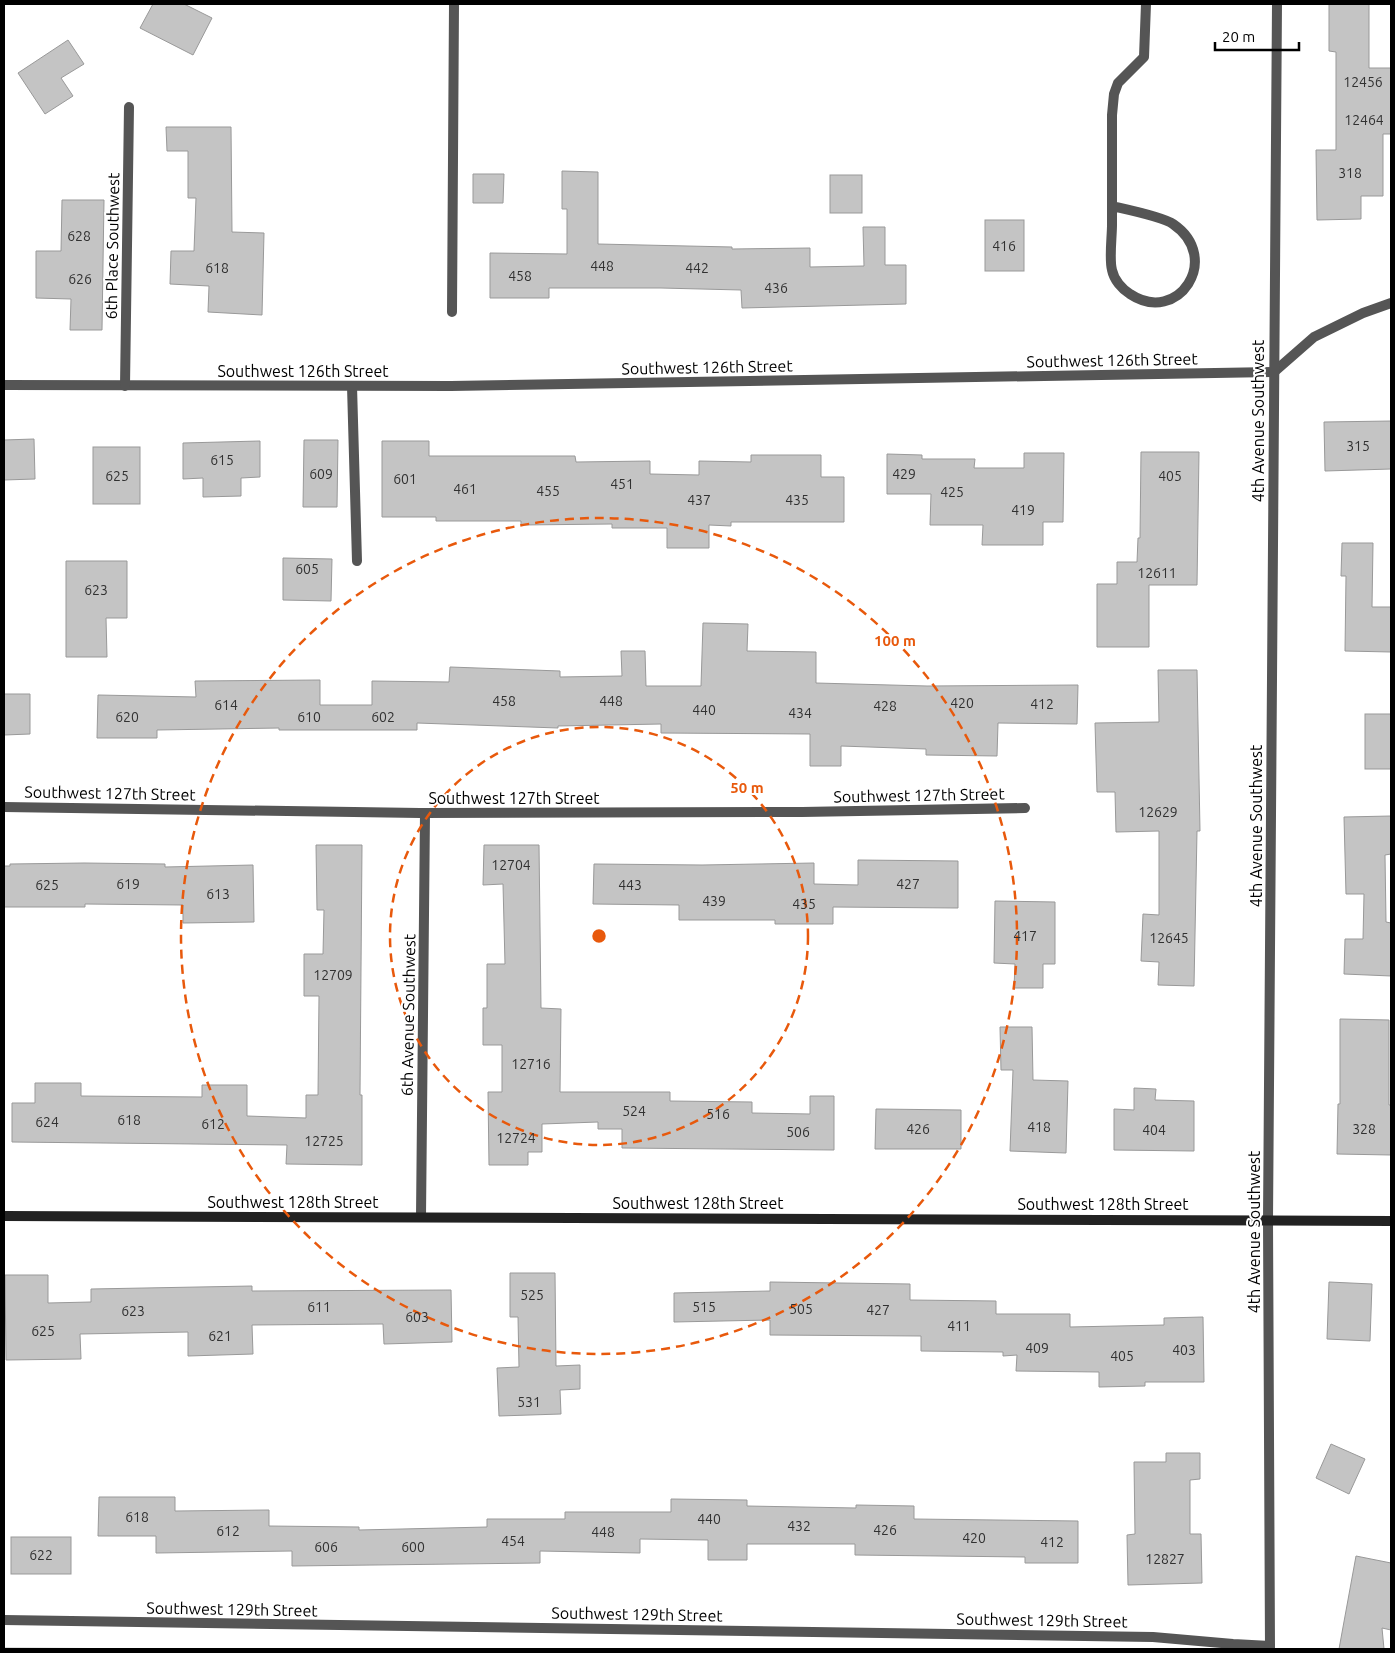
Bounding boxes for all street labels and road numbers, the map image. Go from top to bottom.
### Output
street label: 6th Place Southwest [102,172,122,320]
street label: 4th Avenue Southwest [1249,339,1267,502]
street label: Southwest 126th Street [1026,349,1198,370]
street label: Southwest 126th Street [621,356,793,377]
street label: Southwest 126th Street [217,362,389,380]
street label: 4th Avenue Southwest [1247,744,1265,907]
street label: Southwest 127th Street [24,783,196,804]
street label: Southwest 127th Street [833,784,1005,805]
street label: Southwest 127th Street [428,789,600,807]
street label: 6th Avenue Southwest [398,933,418,1096]
street label: 4th Avenue Southwest [1245,1150,1263,1313]
street label: Southwest 128th Street [207,1193,379,1211]
street label: Southwest 128th Street [612,1194,784,1212]
street label: Southwest 128th Street [1017,1195,1189,1213]
street label: Southwest 129th Street [146,1599,318,1620]
street label: Southwest 129th Street [551,1604,723,1625]
street label: Southwest 129th Street [956,1610,1128,1631]

